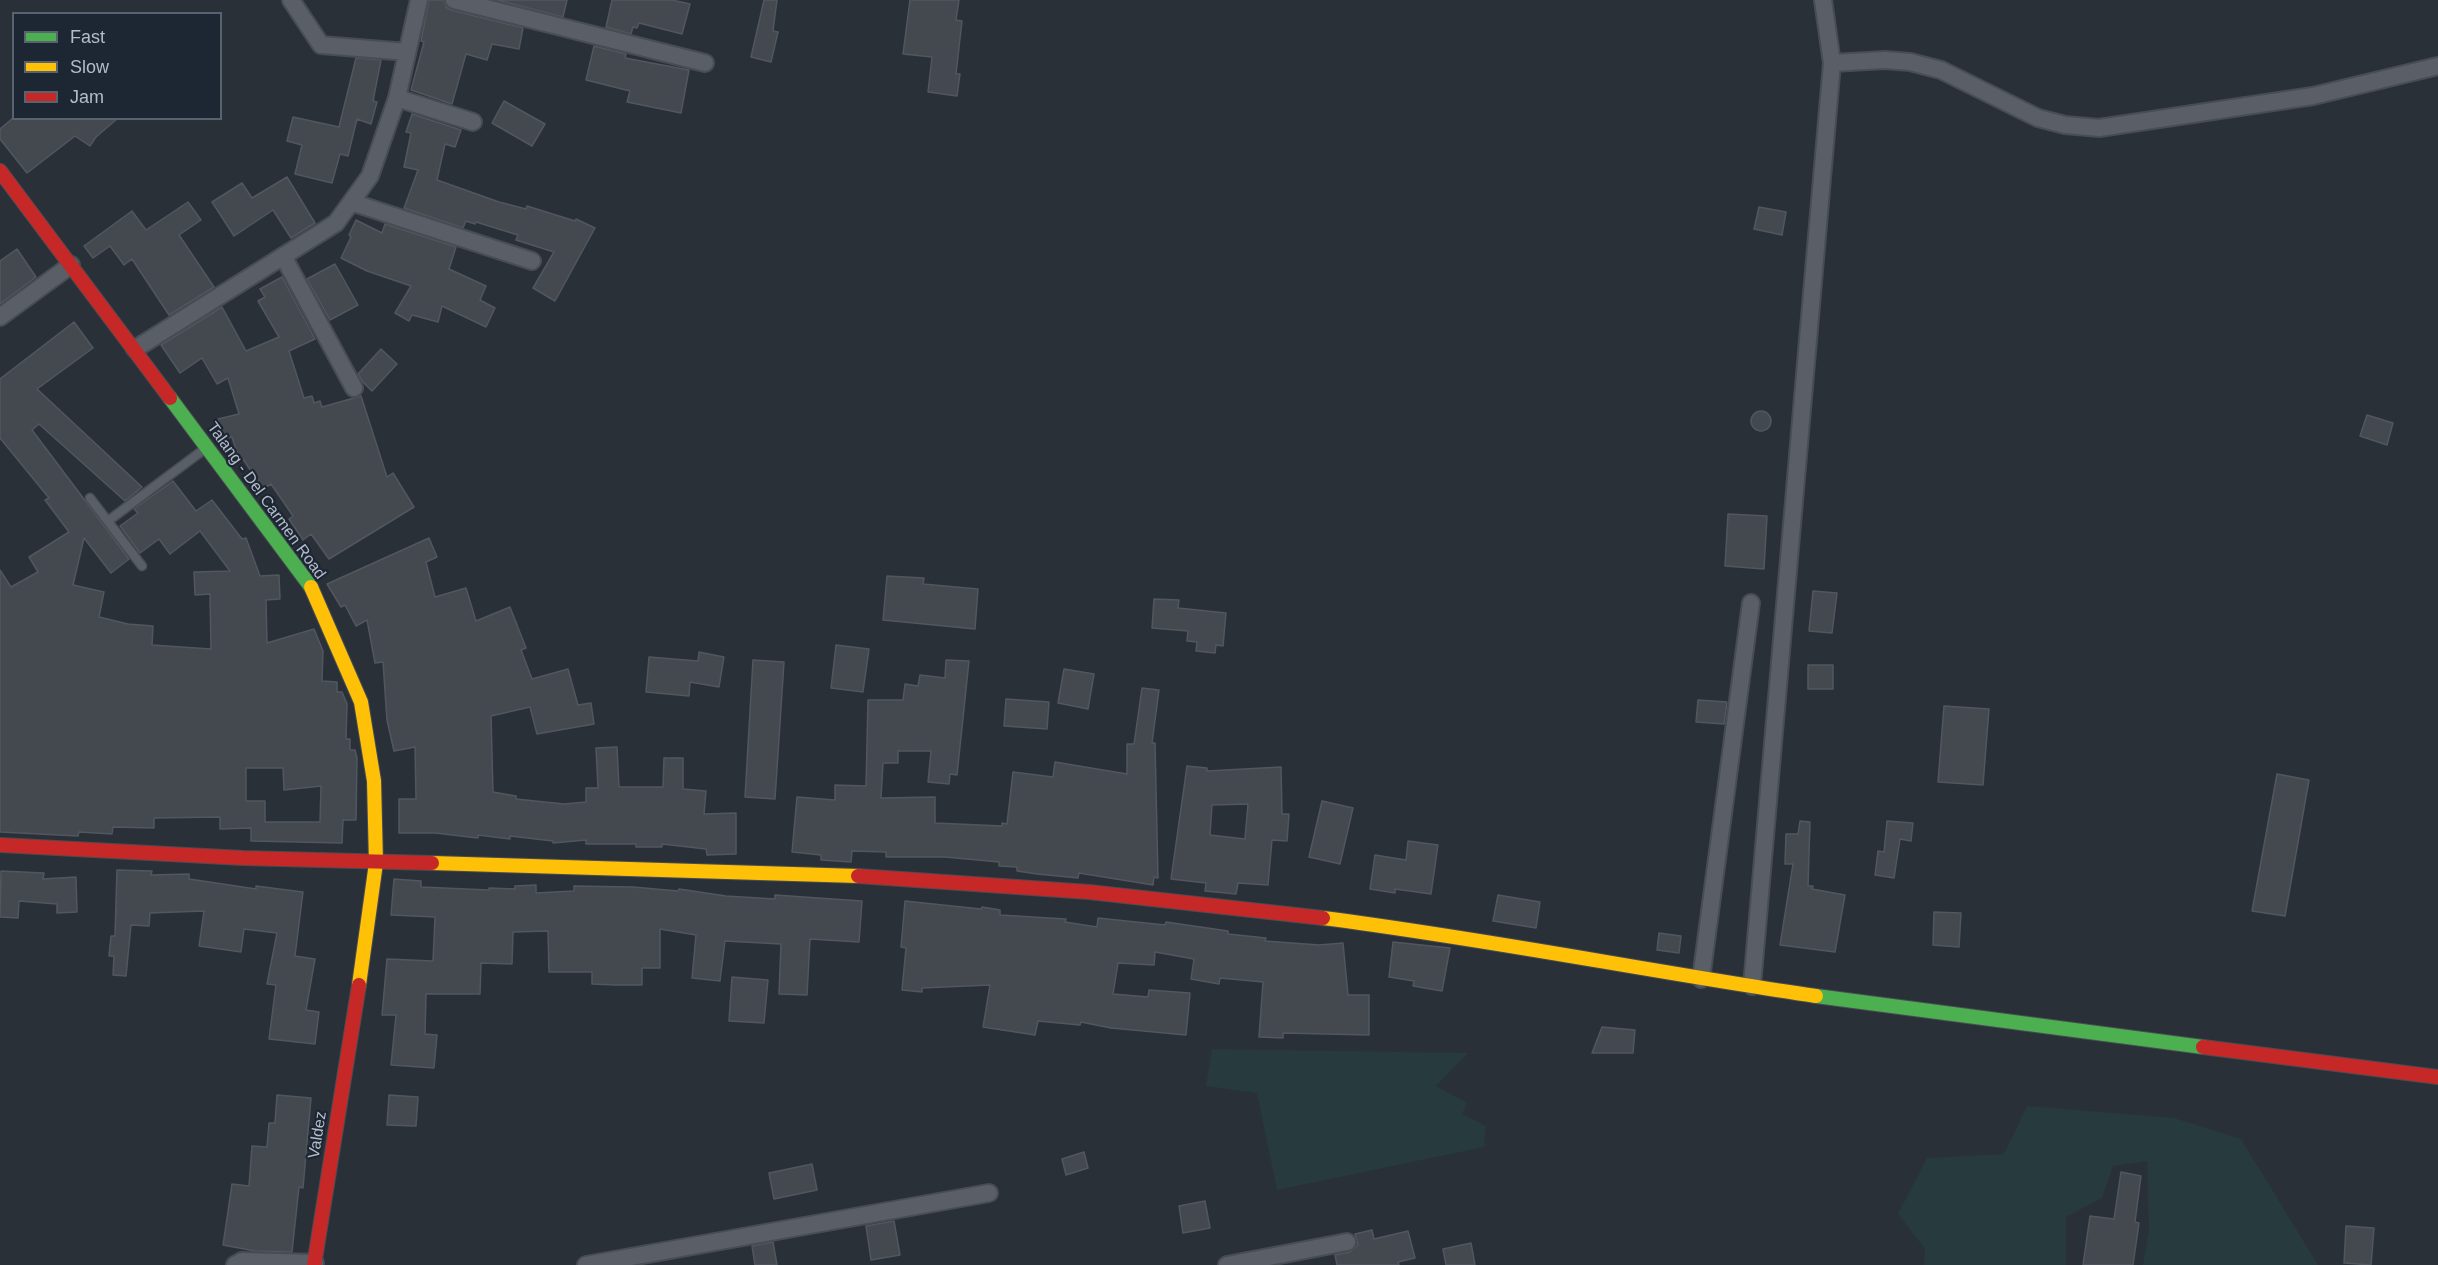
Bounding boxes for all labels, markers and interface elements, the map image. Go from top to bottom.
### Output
legend [12,12,222,120]
text: Fast [70,27,105,47]
text: Slow [70,57,109,77]
text: Jam [70,87,104,107]
street label: Talang - Del Carmen Road [203,419,329,583]
street label: Valdez [305,1110,331,1160]

